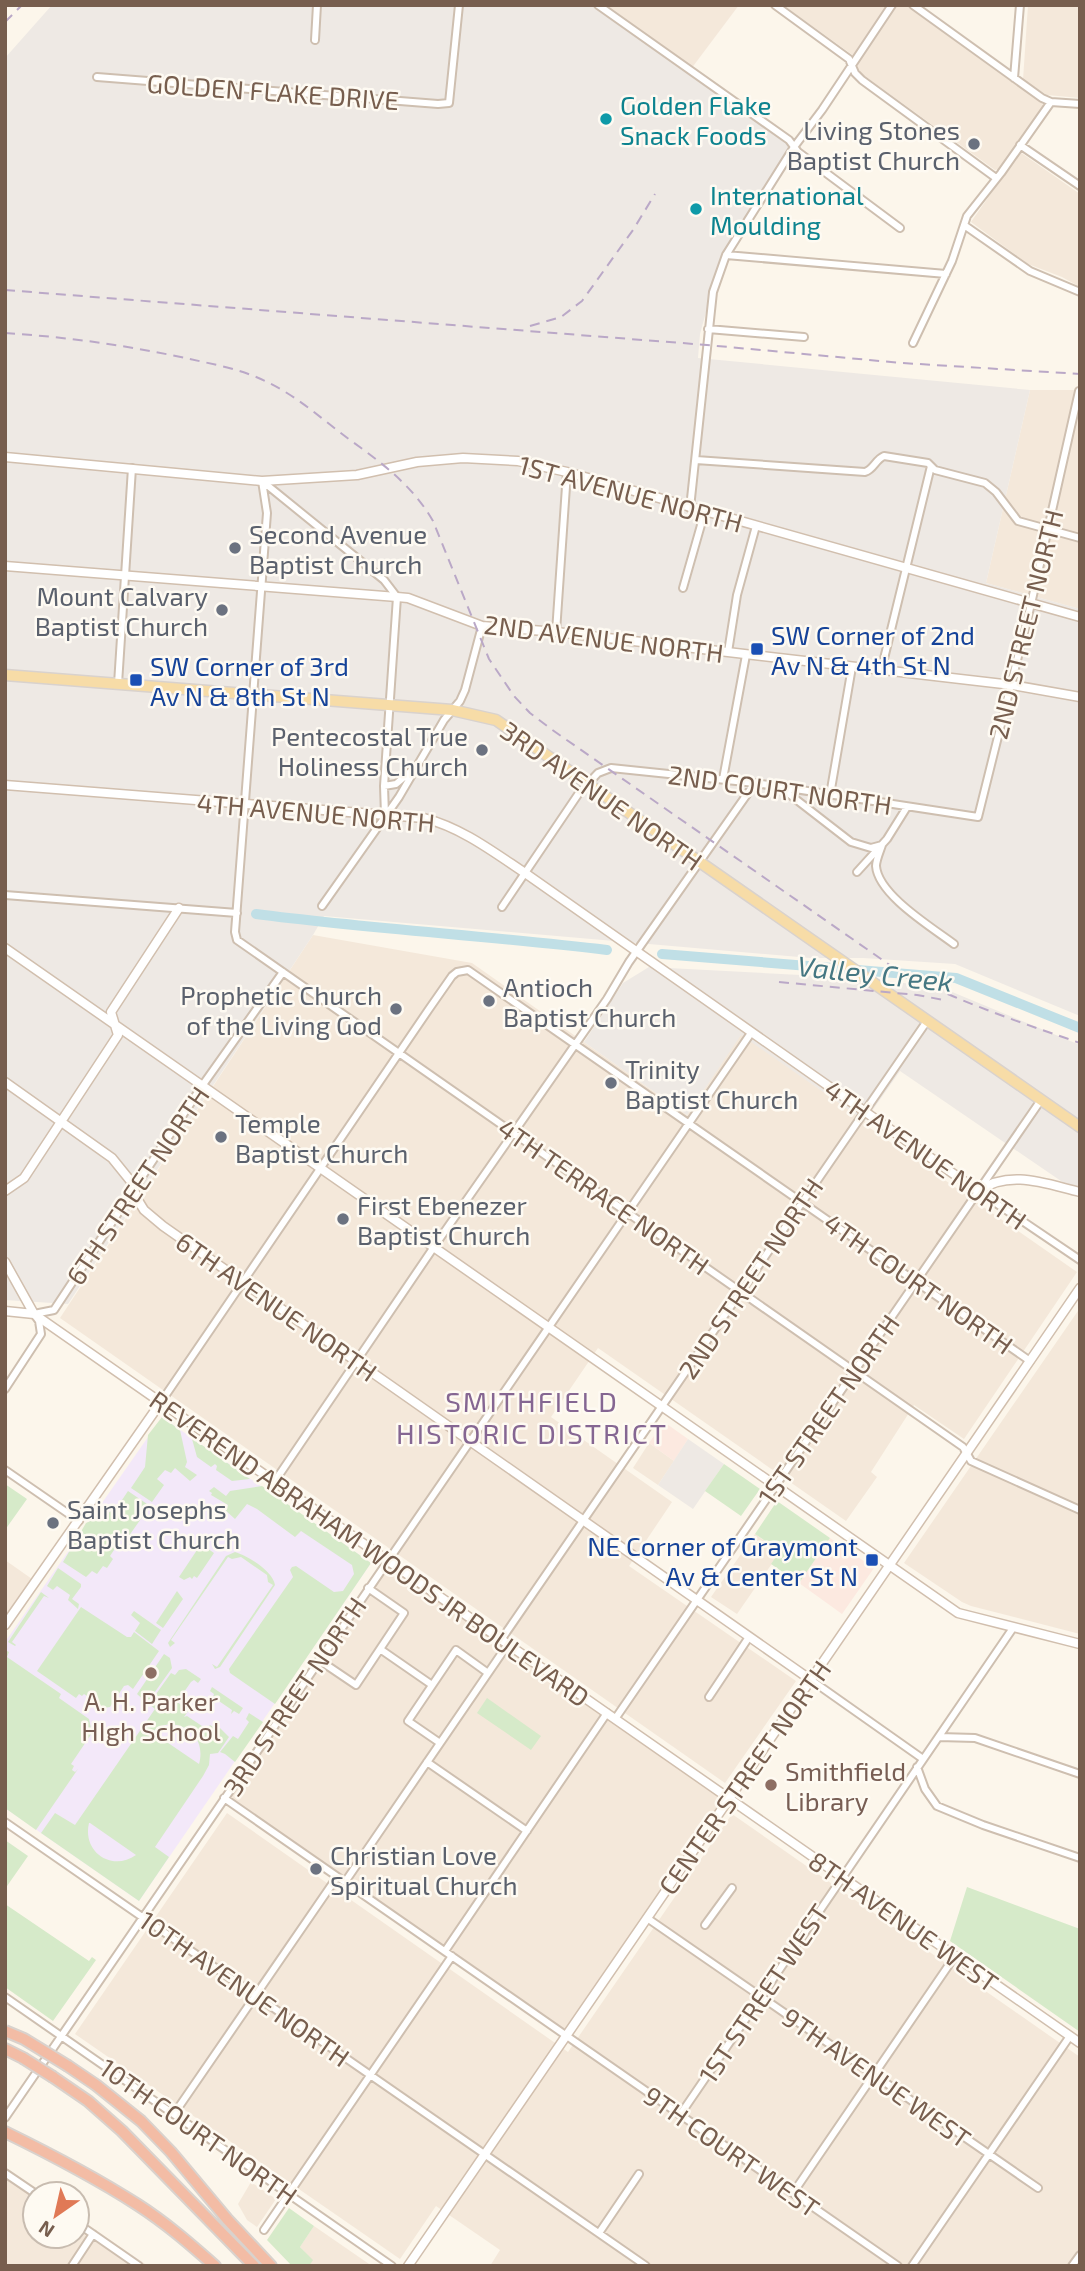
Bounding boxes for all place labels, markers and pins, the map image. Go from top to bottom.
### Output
place label: Golden Flake Snack Foods [620,89,771,150]
marker: Golden Flake Snack Foods [598,111,614,127]
place label: Living Stones Baptist Church [787,114,960,175]
marker: Living Stones Baptist Church [966,136,982,152]
place label: International Moulding [710,179,864,240]
marker: International Moulding [688,201,704,217]
place label: Second Avenue Baptist Church [249,518,427,579]
marker: Second Avenue Baptist Church [227,540,243,556]
place label: Mount Calvary Baptist Church [35,580,208,641]
marker: Mount Calvary Baptist Church [214,602,230,618]
place label: SW Corner of 2nd Av N & 4th St N [771,619,975,680]
marker: SW Corner of 2nd Av N & 4th St N [749,641,765,657]
place label: SW Corner of 3rd Av N & 8th St N [150,650,349,711]
marker: SW Corner of 3rd Av N & 8th St N [128,672,144,688]
place label: Pentecostal True Holiness Church [271,720,468,781]
marker: Pentecostal True Holiness Church [474,742,490,758]
place label: Antioch Baptist Church [503,971,676,1032]
place label: Prophetic Church of the Living God [180,979,382,1040]
marker: Antioch Baptist Church [481,993,497,1009]
marker: Prophetic Church of the Living God [388,1001,404,1017]
place label: Trinity Baptist Church [625,1053,798,1114]
marker: Trinity Baptist Church [603,1075,619,1091]
place label: Temple Baptist Church [235,1107,408,1168]
marker: Temple Baptist Church [213,1129,229,1145]
place label: First Ebenezer Baptist Church [357,1189,530,1250]
marker: First Ebenezer Baptist Church [335,1211,351,1227]
place label: Saint Josephs Baptist Church [67,1493,240,1554]
marker: Saint Josephs Baptist Church [45,1515,61,1531]
place label: NE Corner of Graymont Av & Center St N [587,1530,858,1591]
marker: NE Corner of Graymont Av & Center St N [864,1552,880,1568]
marker: A. H. Parker HIgh School [143,1665,159,1681]
place label: A. H. Parker HIgh School [81,1685,221,1746]
place label: Smithfield Library [785,1755,906,1816]
marker: Smithfield Library [763,1777,779,1793]
place label: Christian Love Spiritual Church [330,1839,518,1900]
marker: Christian Love Spiritual Church [308,1861,324,1877]

